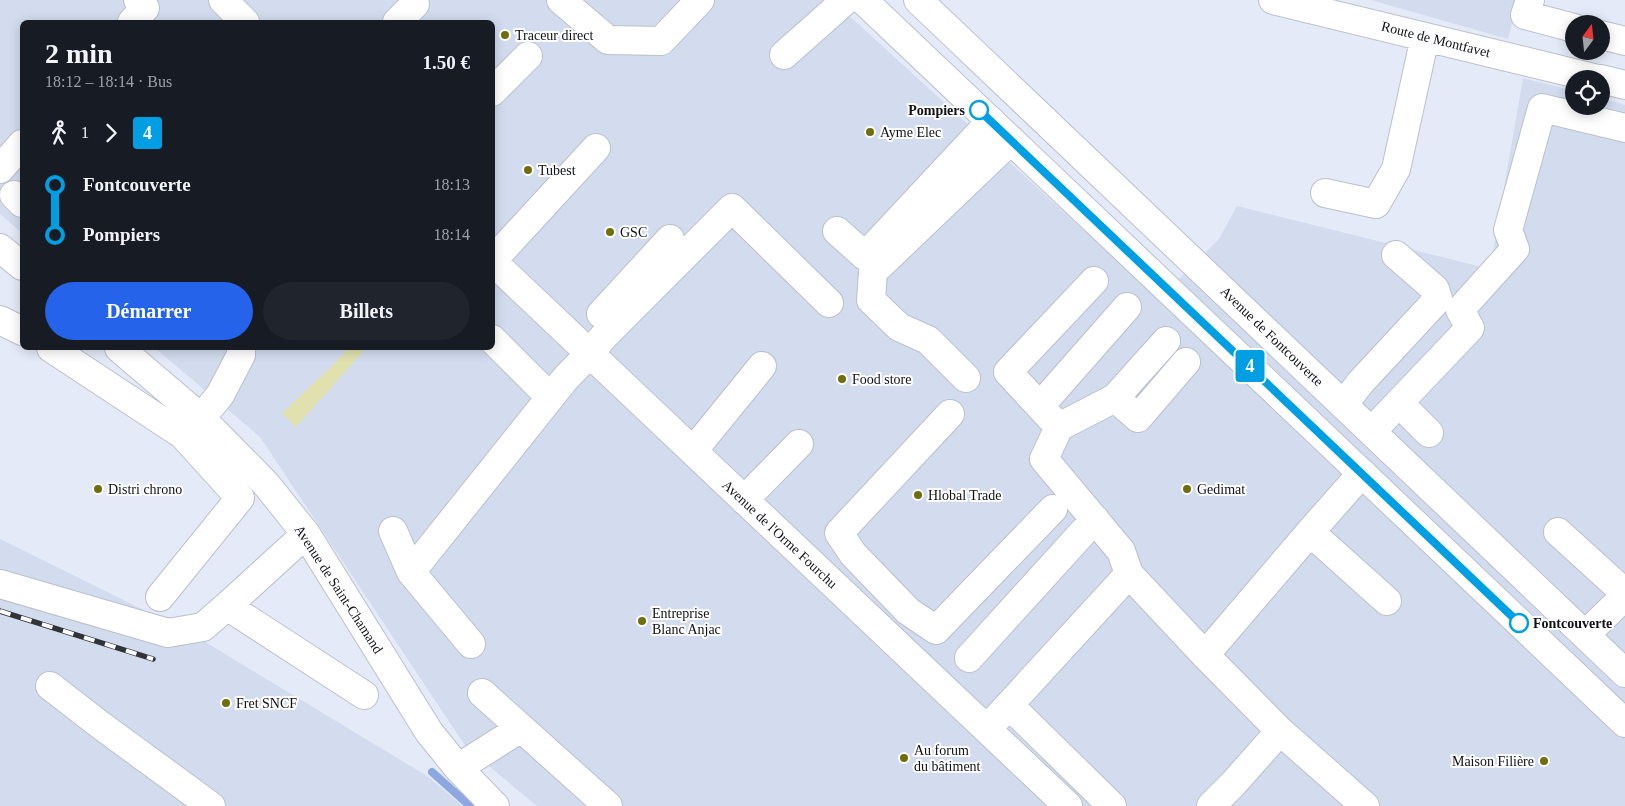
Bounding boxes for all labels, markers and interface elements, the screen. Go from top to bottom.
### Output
north arrow [1565,15,1610,60]
map controls [1565,15,1610,115]
street label: Route de Montfavet [1380,19,1492,60]
place label: Traceur direct [515,28,594,43]
marker: Traceur direct [499,29,511,41]
text: 2 min [45,38,113,69]
text: 1.50 € [423,52,470,73]
button: locate [1565,70,1610,115]
text: 18:12 – 18:14 · Bus [45,73,172,90]
marker: Pompiers [969,100,989,120]
place label: Pompiers [908,103,966,118]
icon: walk [45,119,73,147]
icon: forward [97,119,125,147]
text: 4 [143,123,152,143]
text: 1 [81,124,89,141]
place label: Ayme Elec [880,125,941,140]
marker: Ayme Elec [864,126,876,138]
place label: Tubest [538,163,576,178]
marker: Tubest [522,164,534,176]
text: Fontcouverte [83,174,191,195]
text: 18:13 [434,176,470,193]
text: Pompiers [83,224,160,245]
place label: GSC [620,225,647,240]
text: 18:14 [434,226,470,243]
marker: GSC [604,226,616,238]
button: Démarrer [45,282,253,340]
button: Billets [263,282,470,340]
street label: Avenue de Fontcouverte [1217,284,1326,389]
line badge: 4 [1234,350,1266,382]
text: 4 [1246,356,1255,376]
place label: Food store [852,372,912,387]
marker: Food store [836,373,848,385]
street label: Avenue de l'Orme Fourchu [719,477,840,591]
place label: Distri chrono [108,482,182,497]
place label: Gedimat [1197,482,1245,497]
marker: Distri chrono [92,483,104,495]
marker: Gedimat [1181,483,1193,495]
place label: Hlobal Trade [928,488,1002,503]
marker: Hlobal Trade [912,489,924,501]
street label: Avenue de Saint-Chamand [291,522,386,656]
place label: Entreprise Blanc Anjac [652,606,721,637]
marker: Fontcouverte [1509,613,1529,633]
marker: Entreprise Blanc Anjac [636,615,648,627]
place label: Fontcouverte [1533,616,1612,631]
place label: Fret SNCF [236,696,297,711]
marker: Fret SNCF [220,697,232,709]
place label: Au forum du bâtiment [914,743,981,774]
marker: Au forum du bâtiment [898,752,910,764]
place label: Maison Filière [1452,754,1534,769]
marker: Maison Filière [1538,755,1550,767]

